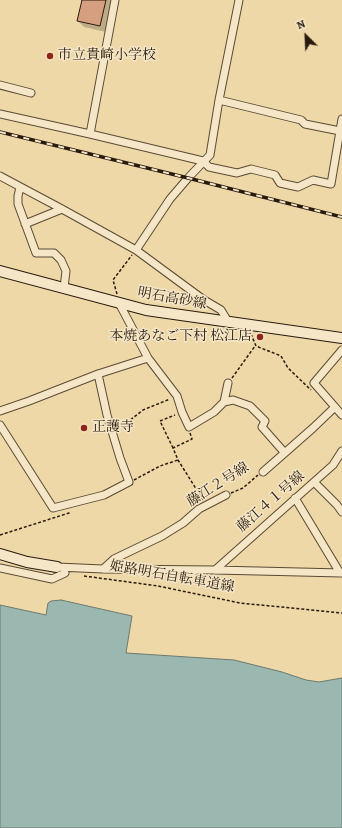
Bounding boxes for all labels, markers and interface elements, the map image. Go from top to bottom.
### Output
north arrow [286,16,326,56]
text: N [294,16,308,33]
place label: 市立貴崎小学校 [58,48,156,64]
marker: 市立貴崎小学校 [45,51,55,61]
street label: 明石高砂線 [136,285,208,313]
place label: 本焼あなご下村 松江店 [109,329,252,345]
marker: 本焼あなご下村 松江店 [255,332,265,342]
place label: 正護寺 [92,420,134,436]
marker: 正護寺 [79,423,89,433]
street label: 藤江２号線 [184,459,252,511]
street label: 藤江４１号線 [234,468,308,536]
street label: 姫路明石自転車道線 [108,558,236,596]

